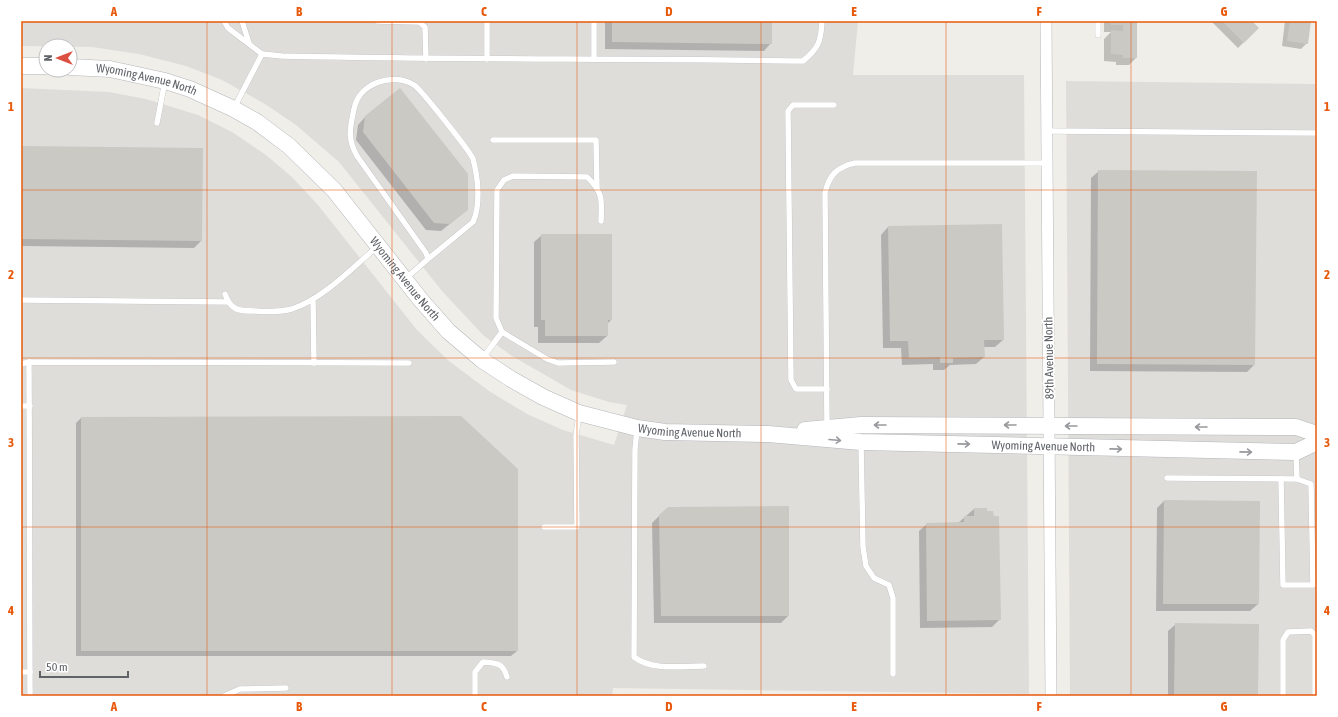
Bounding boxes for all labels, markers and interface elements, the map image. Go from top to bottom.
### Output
text: A [110,4,118,19]
text: B [296,4,303,19]
text: C [481,4,487,19]
text: D [665,4,673,19]
text: E [851,4,857,19]
text: F [1036,4,1042,19]
text: G [1221,4,1228,19]
north arrow [38,38,78,78]
text: N [42,55,54,61]
street label: Wyoming Avenue North [96,61,199,98]
text: 1 [8,99,14,114]
text: 1 [1324,99,1330,114]
street label: Wyoming Avenue North [367,234,443,324]
text: 2 [8,267,14,282]
text: 2 [1324,267,1330,282]
street label: 89th Avenue North [1041,317,1057,399]
street label: Wyoming Avenue North [637,421,742,440]
one-way arrow [874,421,887,429]
one-way arrow [1004,421,1017,429]
one-way arrow [1065,422,1078,430]
one-way arrow [1195,423,1208,431]
text: 3 [8,435,14,450]
text: 3 [1324,435,1330,450]
one-way arrow [828,436,841,444]
street label: Wyoming Avenue North [991,438,1095,454]
one-way arrow [957,441,970,448]
one-way arrow [1109,445,1122,453]
one-way arrow [1239,448,1252,455]
text: 4 [7,603,14,618]
text: 4 [1323,603,1330,618]
scale bar [40,653,128,679]
text: 50 m [46,660,68,674]
text: A [110,699,118,714]
text: B [296,699,303,714]
text: C [481,699,487,714]
text: D [665,699,673,714]
text: E [851,699,857,714]
text: F [1036,699,1042,714]
text: G [1221,699,1228,714]

